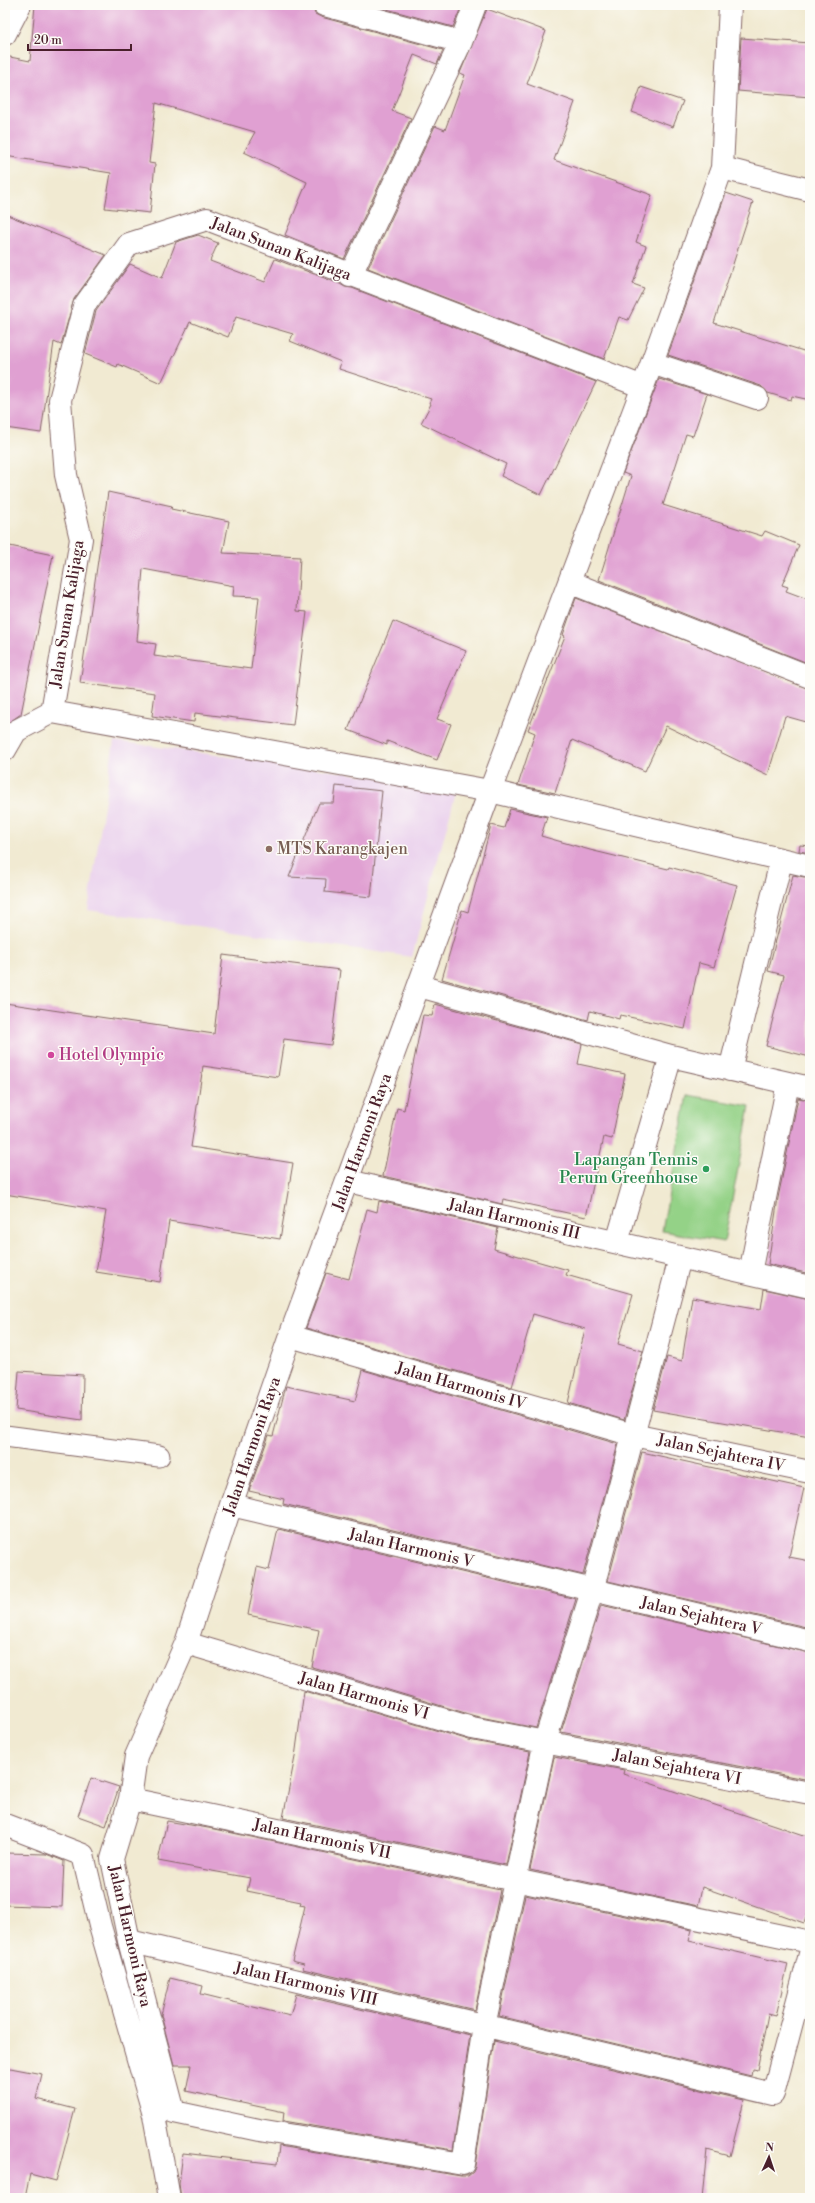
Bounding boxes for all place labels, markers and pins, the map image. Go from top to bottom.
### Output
place label: MTS Karangkajen [277,839,408,859]
marker: MTS Karangkajen [264,844,274,854]
place label: Hotel Olympic [59,1045,164,1065]
marker: Hotel Olympic [46,1050,56,1060]
place label: Lapangan Tennis Perum Greenhouse [559,1150,698,1188]
marker: Lapangan Tennis Perum Greenhouse [701,1164,711,1174]

